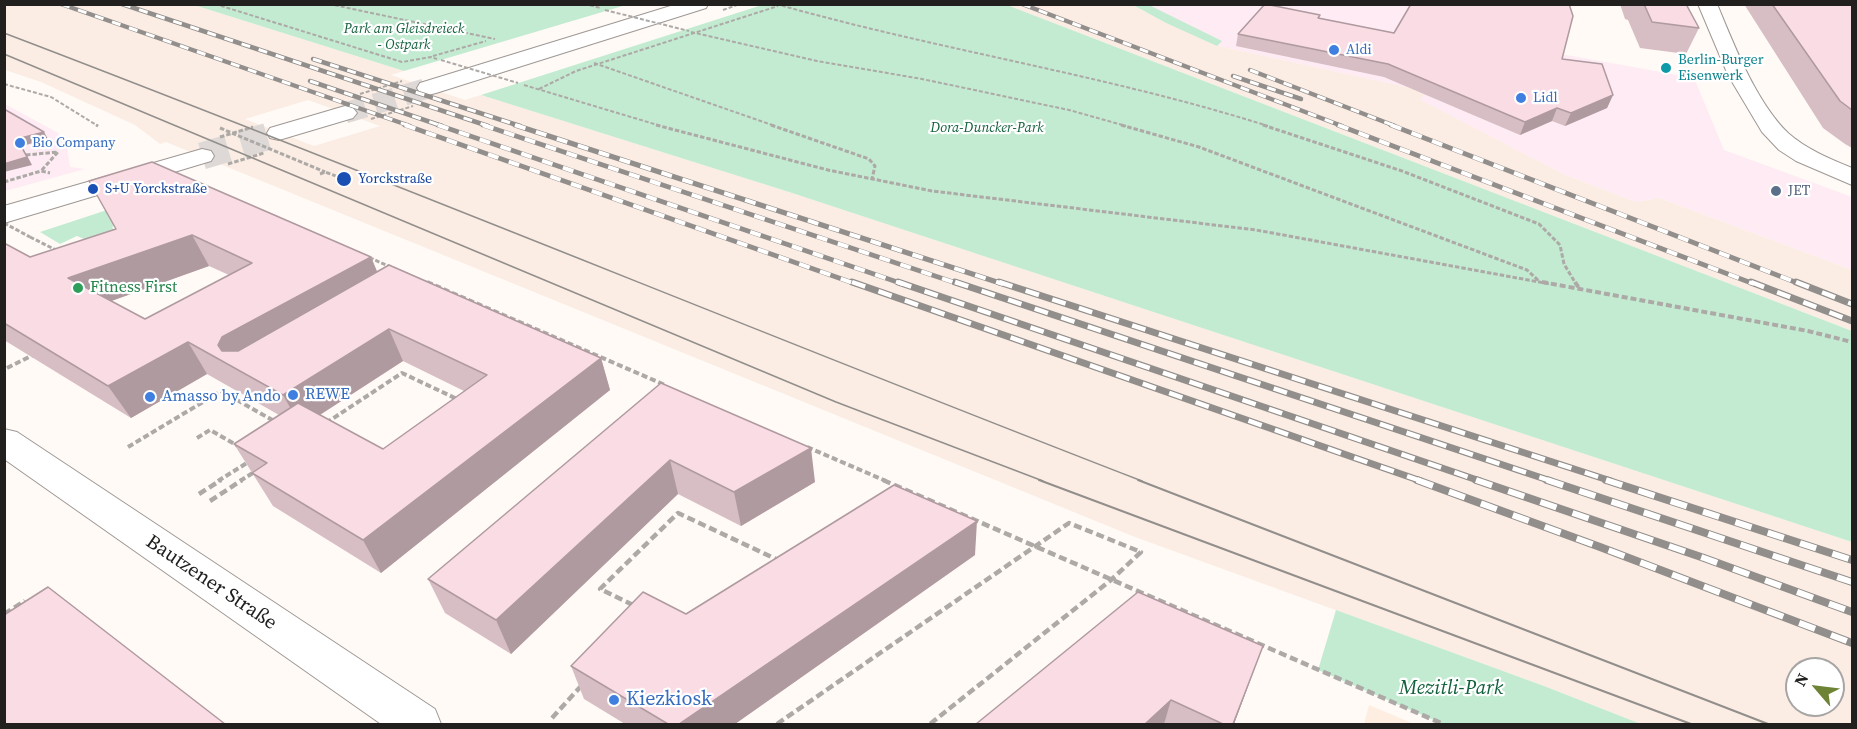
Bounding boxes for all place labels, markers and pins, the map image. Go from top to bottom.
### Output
place label: Aldi [1346,42,1372,58]
marker: Aldi [1327,43,1341,57]
place label: Berlin-Burger Eisenwerk [1678,52,1764,84]
marker: Berlin-Burger Eisenwerk [1659,61,1673,75]
place label: Lidl [1533,90,1558,106]
marker: Lidl [1514,91,1528,105]
place label: Bio Company [32,135,115,151]
marker: Bio Company [13,136,27,150]
marker: Yorckstraße [335,170,353,188]
place label: Yorckstraße [358,171,432,187]
place label: S+U Yorckstraße [105,181,207,197]
marker: S+U Yorckstraße [86,182,100,196]
place label: JET [1788,183,1810,199]
marker: JET [1769,184,1783,198]
place label: Fitness First [90,278,177,298]
marker: Fitness First [71,281,85,295]
place label: REWE [305,385,350,405]
place label: Amasso by Ando [162,387,281,407]
marker: REWE [286,388,300,402]
marker: Amasso by Ando [143,390,157,404]
place label: Kiezkiosk [626,688,712,712]
marker: Kiezkiosk [607,693,621,707]

